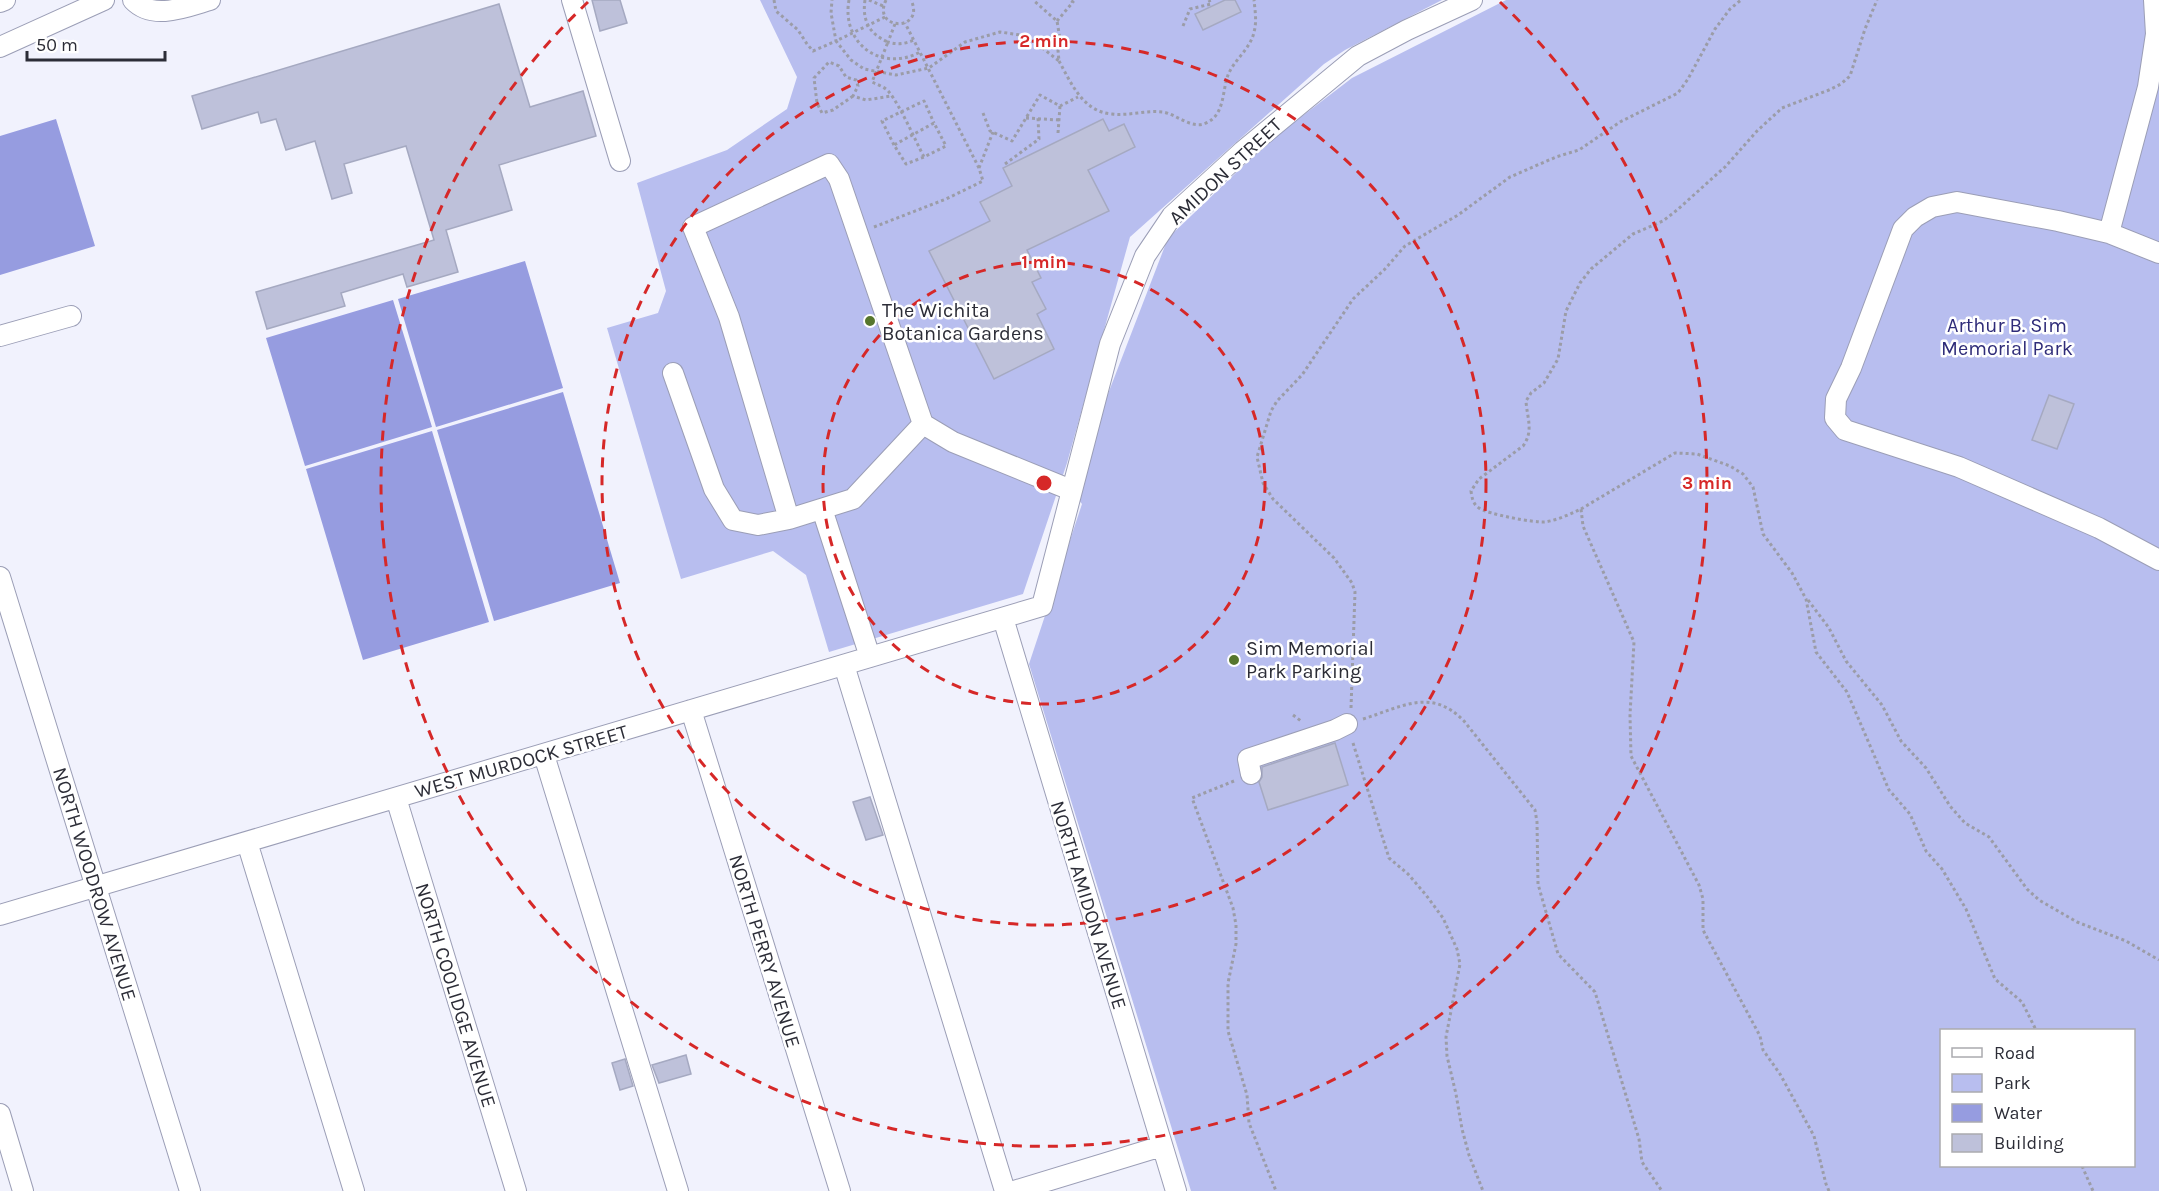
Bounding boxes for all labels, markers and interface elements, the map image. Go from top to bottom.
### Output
scale bar [27,24,165,62]
text: 2 min [1019,30,1069,52]
text: 50 m [36,34,78,56]
street label: AMIDON STREET [1164,113,1286,229]
text: 1 min [1021,251,1067,273]
place label: The Wichita Botanica Gardens [882,299,1044,345]
marker: The Wichita Botanica Gardens [863,314,877,328]
park label: Arthur B. Sim Memorial Park [1941,314,2073,360]
text: 3 min [1682,472,1732,494]
centre of rings [1034,473,1054,493]
place label: Sim Memorial Park Parking [1246,637,1374,683]
marker: Sim Memorial Park Parking [1227,653,1241,667]
street label: WEST MURDOCK STREET [412,720,630,803]
street label: NORTH WOODROW AVENUE [48,765,141,1004]
street label: NORTH AMIDON AVENUE [1046,798,1131,1012]
street label: NORTH PERRY AVENUE [724,852,805,1051]
street label: NORTH COOLIDGE AVENUE [410,880,501,1110]
legend [1940,1029,2135,1167]
text: Road [1994,1042,2035,1064]
text: Park [1994,1072,2031,1094]
text: Water [1994,1102,2042,1124]
text: Building [1994,1132,2064,1154]

